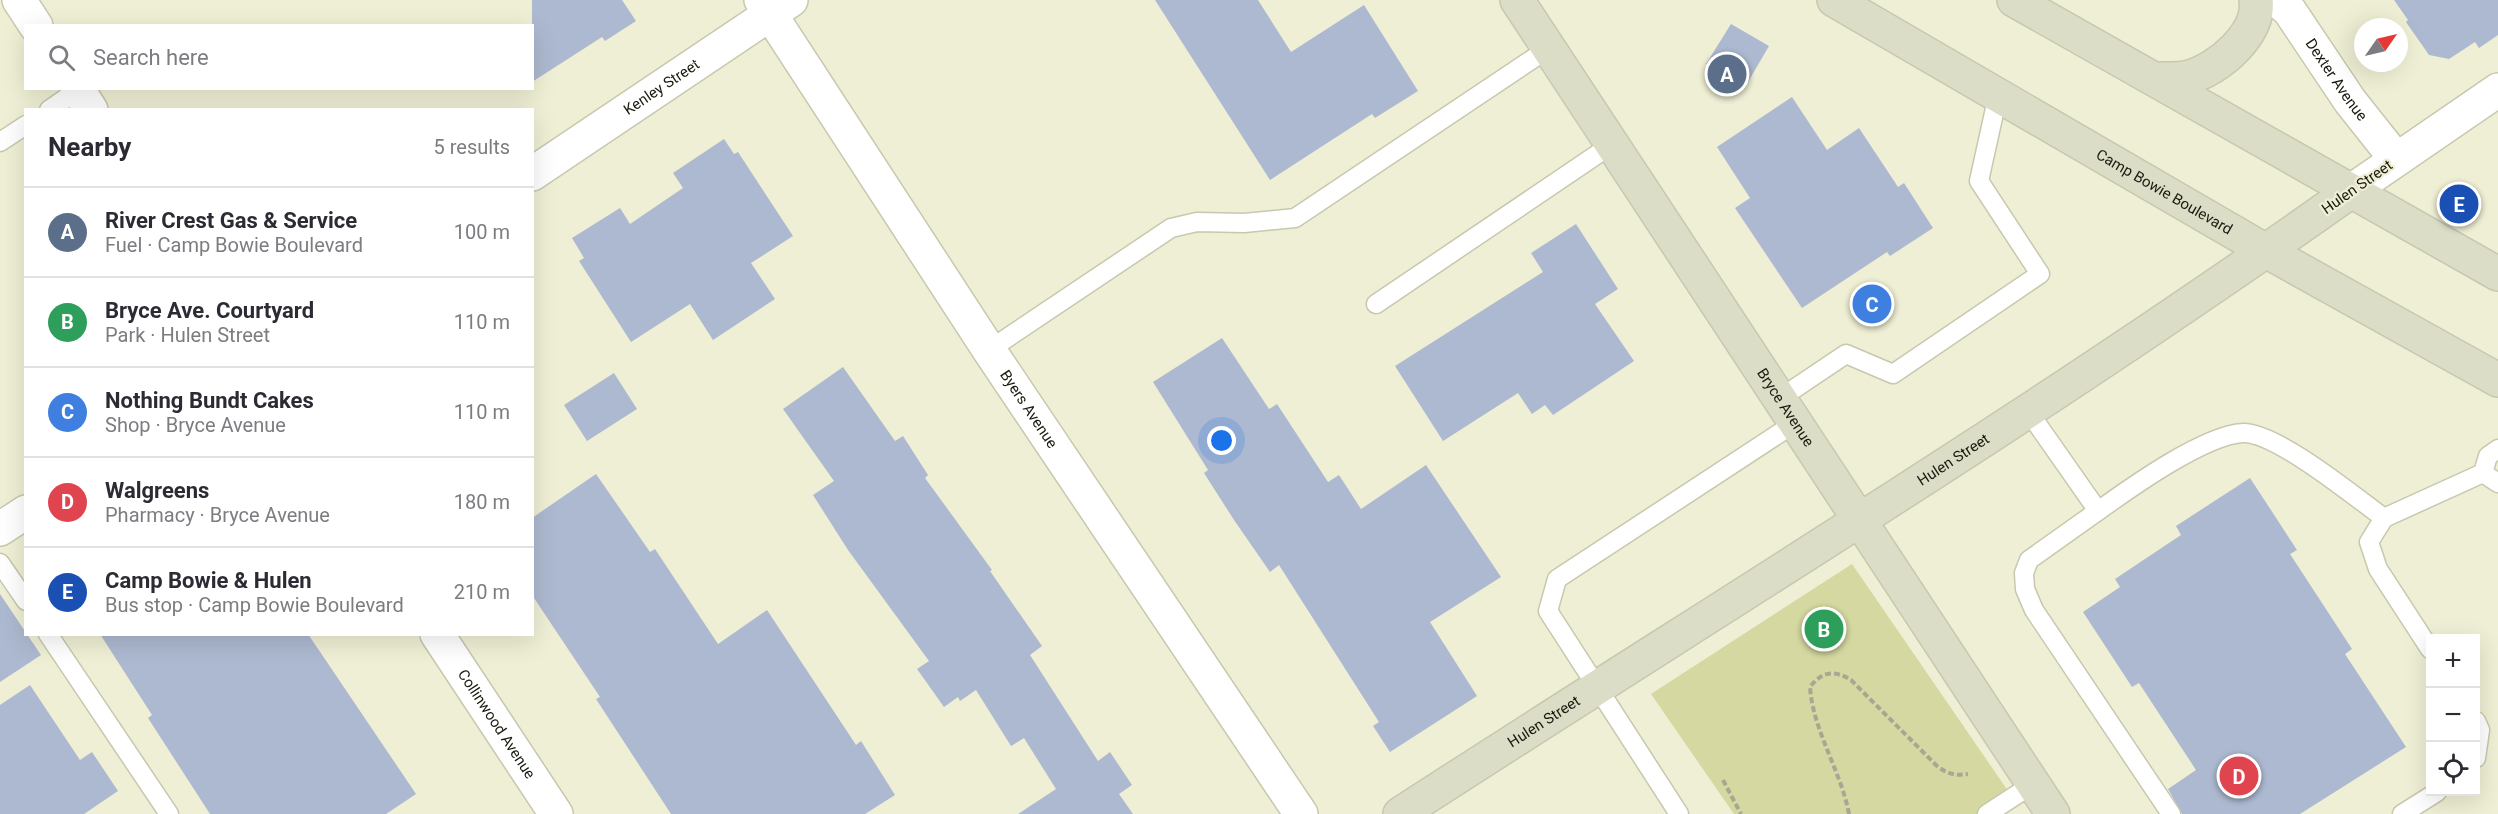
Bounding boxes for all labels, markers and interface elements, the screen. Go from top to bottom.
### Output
north arrow [2354,18,2408,72]
search box [24,24,534,90]
street label: Dexter Avenue [2302,35,2371,125]
icon: search [45,41,78,74]
text: Search here [93,45,209,70]
pin: A [1708,52,1746,97]
street label: Kenley Street [620,55,703,119]
text: Nearby [48,132,131,162]
text: 5 results [434,135,510,159]
street label: Camp Bowie Boulevard [2093,145,2236,238]
street label: Hulen Street [2318,156,2396,218]
pin: E [2440,182,2478,226]
text: River Crest Gas & Service [105,208,357,233]
text: A [61,220,74,244]
text: 100 m [454,220,510,244]
text: Fuel · Camp Bowie Boulevard [105,233,363,257]
pin: C [1852,282,1892,326]
text: Bryce Ave. Courtyard [105,298,314,323]
text: B [61,310,74,334]
text: 110 m [454,310,510,334]
text: Park · Hulen Street [105,323,270,347]
street label: Bryce Avenue [1753,365,1818,450]
street label: Byers Avenue [996,367,1061,452]
text: Nothing Bundt Cakes [105,388,314,413]
text: C [61,400,74,424]
text: 110 m [454,400,510,424]
text: Shop · Bryce Avenue [105,413,286,437]
your location [1207,426,1236,455]
street label: Hulen Street [1914,430,1993,490]
text: Walgreens [105,478,209,503]
text: D [61,490,74,514]
text: 180 m [454,490,510,514]
text: Pharmacy · Bryce Avenue [105,503,330,527]
text: Camp Bowie & Hulen [105,568,312,593]
text: E [62,580,73,604]
text: 210 m [454,580,510,604]
text: Bus stop · Camp Bowie Boulevard [105,593,404,617]
pin: B [1804,606,1844,652]
map controls [2426,634,2480,796]
button: + [2426,634,2480,688]
street label: Collinwood Avenue [454,666,539,782]
button: − [2426,688,2480,742]
street label: Hulen Street [1504,692,1583,751]
button: locate [2426,742,2480,796]
pin: D [2220,754,2258,798]

